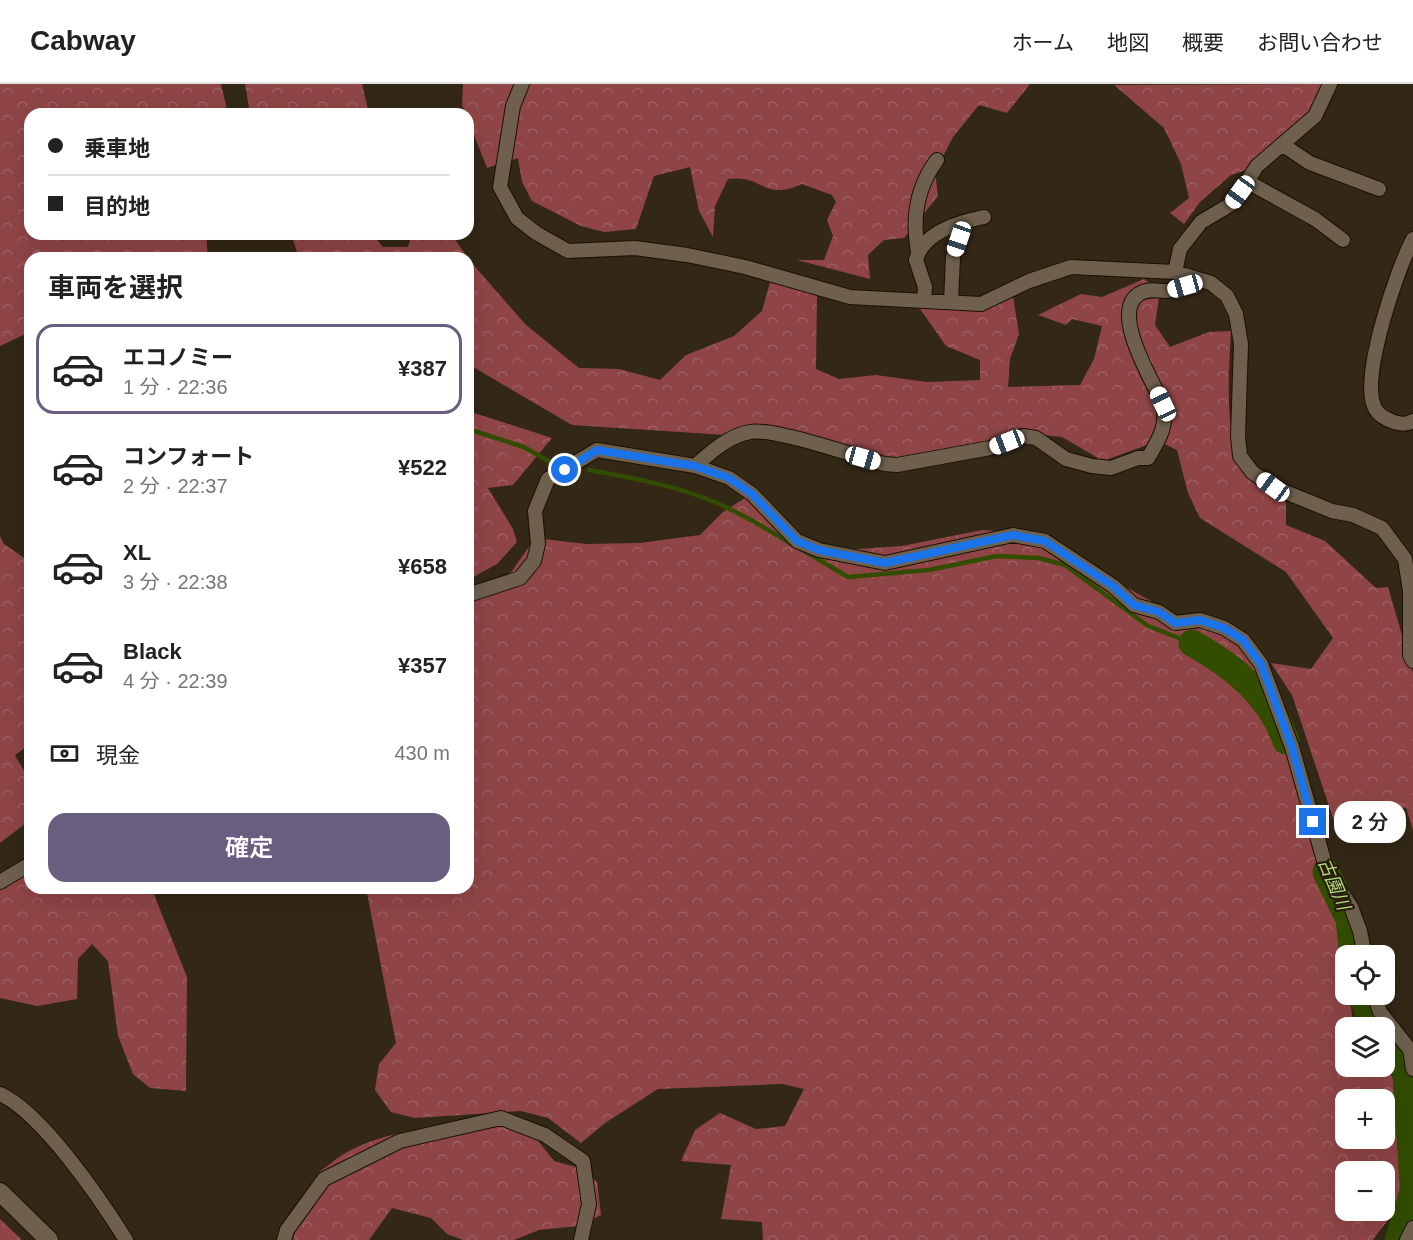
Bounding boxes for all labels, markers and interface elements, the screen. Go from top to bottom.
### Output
text: Cabway [30,25,136,56]
text: ホーム [1012,31,1074,54]
text: 地図 [1107,31,1149,54]
text: 概要 [1182,31,1224,54]
text: お問い合わせ [1257,31,1383,54]
text: 乗車地 [84,136,150,161]
car [1222,172,1258,212]
text: 目的地 [84,194,150,219]
car [945,219,973,259]
car [1165,272,1205,300]
text: 車両を選択 [48,273,183,303]
icon: car [51,342,105,396]
text: エコノミー [123,345,233,370]
text: ¥387 [398,356,447,381]
text: 1 分 · 22:36 [123,376,228,398]
car [1147,384,1179,424]
car [987,427,1027,457]
icon: car [51,441,105,495]
text: コンフォート [123,444,254,469]
car [843,444,883,472]
text: ¥522 [398,455,447,480]
route start [551,456,578,483]
car [1253,469,1293,505]
text: 2 分 · 22:37 [123,475,228,497]
icon: car [51,540,105,594]
text: XL [123,540,151,565]
text: ¥658 [398,554,447,579]
text: 3 分 · 22:38 [123,571,228,593]
icon: car [51,639,105,693]
text: Black [123,639,182,664]
text: ¥357 [398,653,447,678]
text: 4 分 · 22:39 [123,670,228,692]
icon: cash [48,737,81,770]
text: 430 m [394,742,450,764]
text: 現金 [96,743,140,768]
callout: 2 分 [1334,801,1406,843]
route end [1299,808,1326,835]
text: 2 分 [1352,811,1388,833]
button: 確定 [48,813,450,882]
water label: 古園川 [1314,855,1355,915]
map controls [1335,945,1395,1221]
button: locate [1335,945,1395,1005]
button: layers [1335,1017,1395,1077]
button: + [1335,1089,1395,1149]
button: − [1335,1161,1395,1221]

